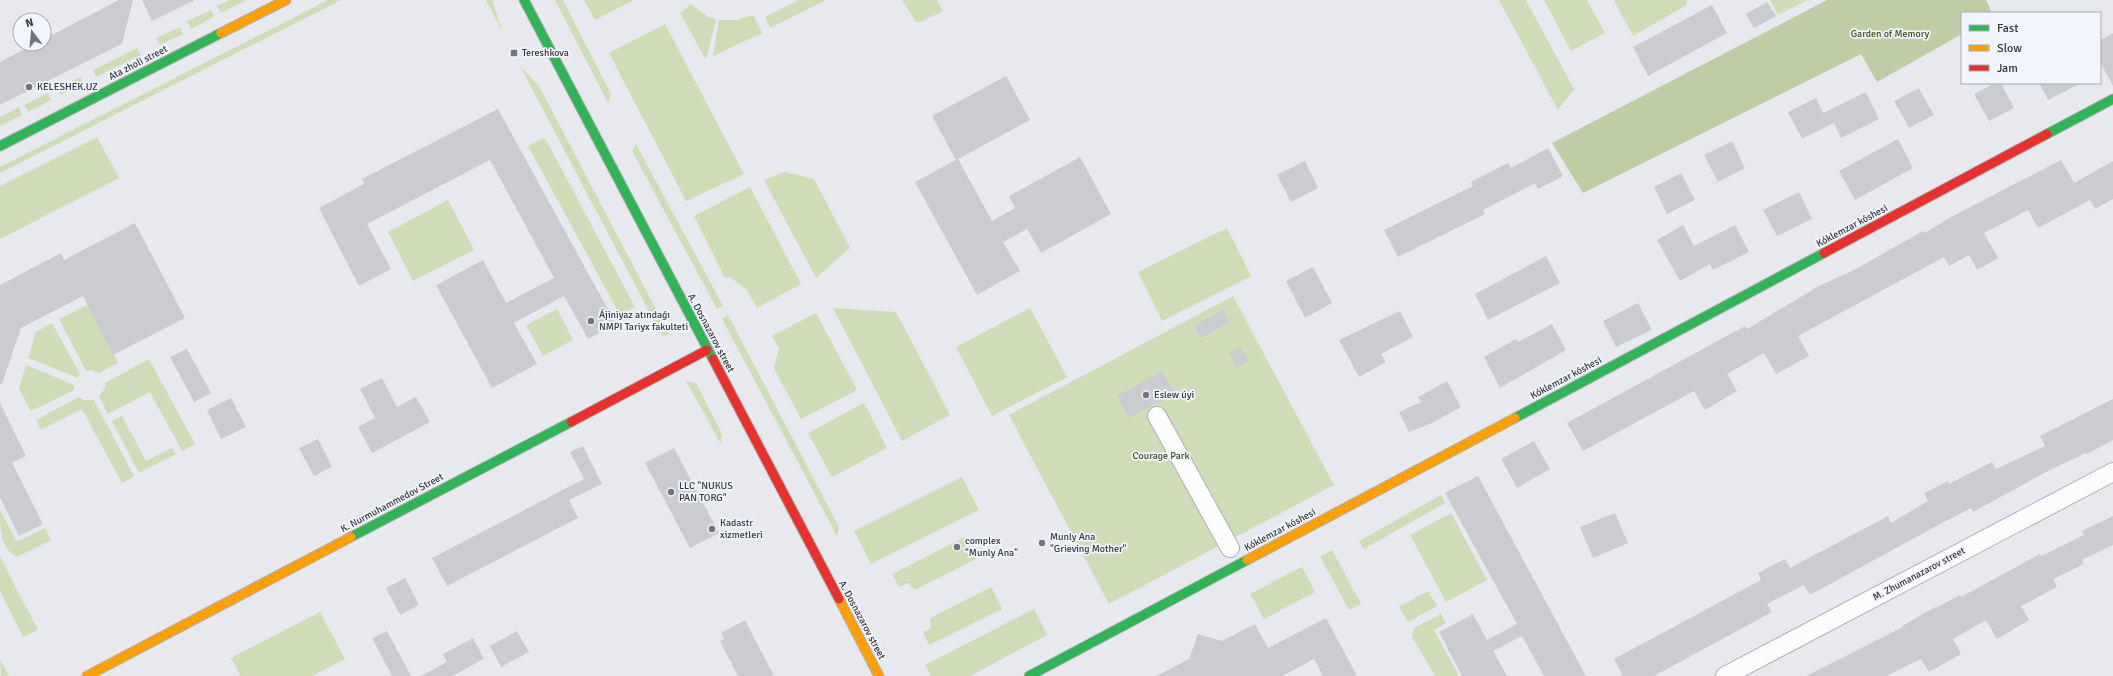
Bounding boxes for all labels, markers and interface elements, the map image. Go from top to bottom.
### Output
north arrow [12,12,52,52]
legend [1961,12,2101,84]
text: N [24,16,35,30]
text: Fast [1997,21,2018,36]
park label: Garden of Memory [1851,28,1930,40]
text: Slow [1997,41,2022,56]
street label: Ata zholi street [107,43,170,83]
place label: Tereshkova [522,47,569,59]
marker: Tereshkova [509,48,519,58]
text: Jam [1997,61,2018,76]
place label: KELESHEK.UZ [37,81,98,93]
marker: KELESHEK.UZ [24,82,34,92]
street label: Kóklemzar kóshesi [1814,202,1890,250]
street label: A. Dosnazarov street [685,291,737,375]
place label: Ájiniyaz atındaǵı NMPI Tariyx fakulteti [599,308,688,333]
marker: Ájiniyaz atındaǵı NMPI Tariyx fakulteti [586,316,596,326]
street label: Kóklemzar kóshesi [1528,354,1604,402]
place label: Eslew úyi [1154,389,1194,401]
marker: Eslew úyi [1141,390,1151,400]
park label: Courage Park [1133,450,1189,462]
street label: K. Nurmuhammedov Street [338,471,446,535]
place label: LLC "NUKUS PAN TORG" [679,480,733,504]
marker: LLC "NUKUS PAN TORG" [666,487,676,497]
street label: Kóklemzar kóshesi [1242,506,1318,554]
place label: Kadastr xizmetleri [720,517,763,541]
marker: Kadastr xizmetleri [707,524,717,534]
place label: Munly Ana "Grieving Mother" [1050,531,1127,555]
place label: complex "Munly Ana" [965,535,1018,559]
marker: Munly Ana "Grieving Mother" [1037,538,1047,548]
marker: complex "Munly Ana" [952,542,962,552]
street label: M. Zhumanazarov street [1871,544,1968,603]
street label: A. Dosnazarov street [836,578,888,662]

